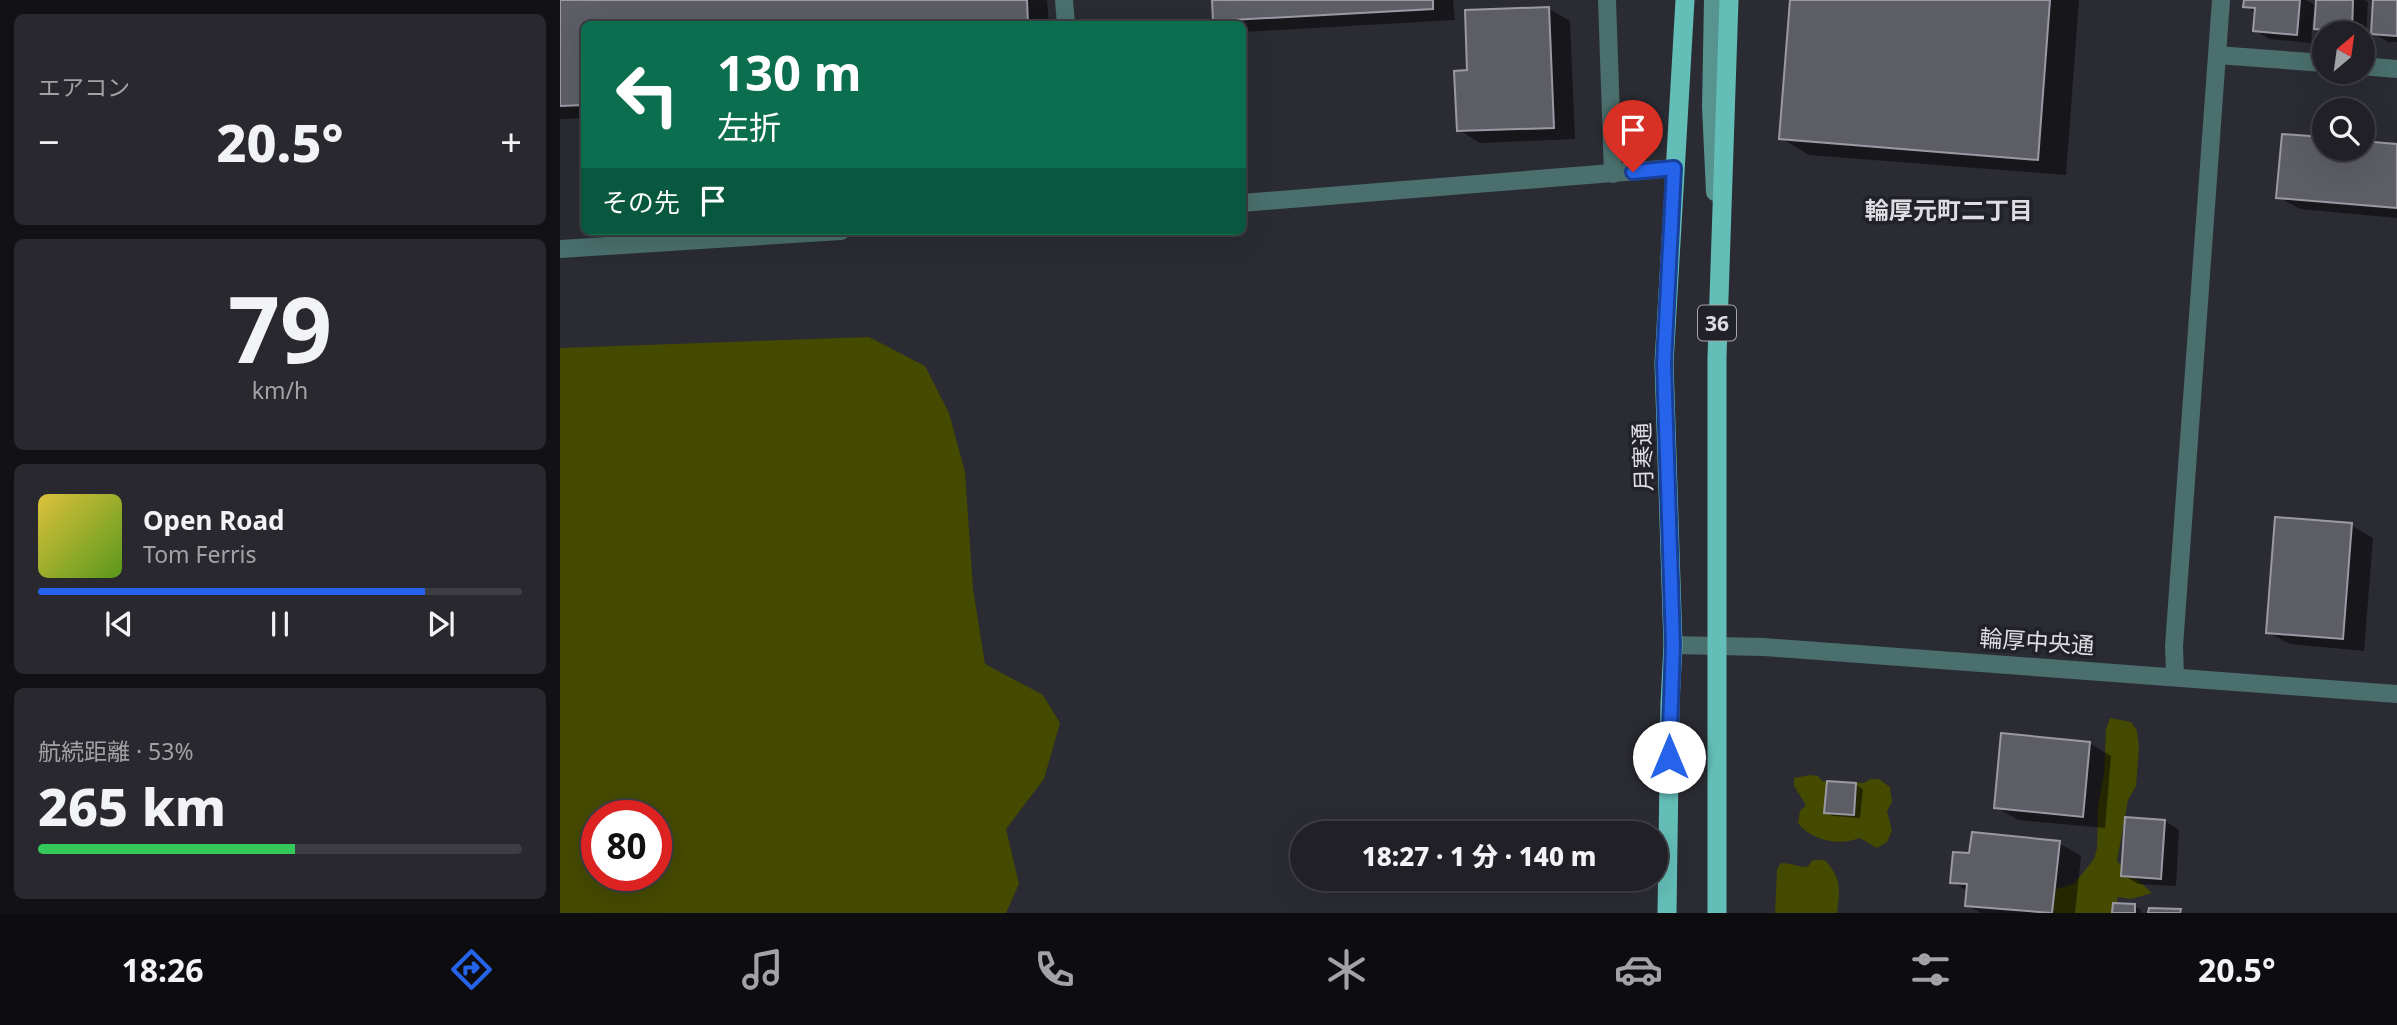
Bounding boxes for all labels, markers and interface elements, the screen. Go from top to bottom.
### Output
north arrow [2312,21,2375,84]
map controls [2312,21,2375,161]
text: 130 m [717,39,862,105]
icon: left [602,49,693,140]
text: エアコン [38,71,130,103]
button: search [2312,98,2375,161]
pin [1603,100,1663,172]
text: 左折 [717,105,781,148]
text: 20.5° [217,106,343,177]
icon: arrive [1614,111,1652,149]
text: − [38,115,60,167]
text: + [500,115,522,167]
icon: arrive [694,182,732,220]
text: その先 [602,184,680,220]
district label: 輪厚元町二丁目 [1865,193,2033,226]
text: 79 [228,266,332,390]
road number: 36 [1698,306,1736,340]
text: km/h [252,374,308,406]
street label: 月寒通 [1625,422,1659,492]
text: Open Road [143,502,285,538]
text: Tom Ferris [143,538,256,570]
icon: previous [100,605,138,643]
icon: pause [261,605,299,643]
icon: next [422,605,460,643]
street label: 輪厚中央通 [1979,621,2095,661]
position arrow [1632,720,1706,794]
text: 航続距離 · 53% [38,735,194,767]
text: 265 km [38,770,226,841]
speed limit sign: 80 [581,800,672,891]
text: 18:27 · 1 分 · 140 m [1362,838,1596,874]
icon: directions [447,945,496,994]
icon: music [738,945,787,994]
icon: phone [1030,945,1079,994]
icon: climate [1322,945,1371,994]
icon: car [1614,945,1663,994]
icon: filters [1906,945,1955,994]
text: 18:26 [121,948,204,991]
text: 20.5° [2198,948,2276,991]

